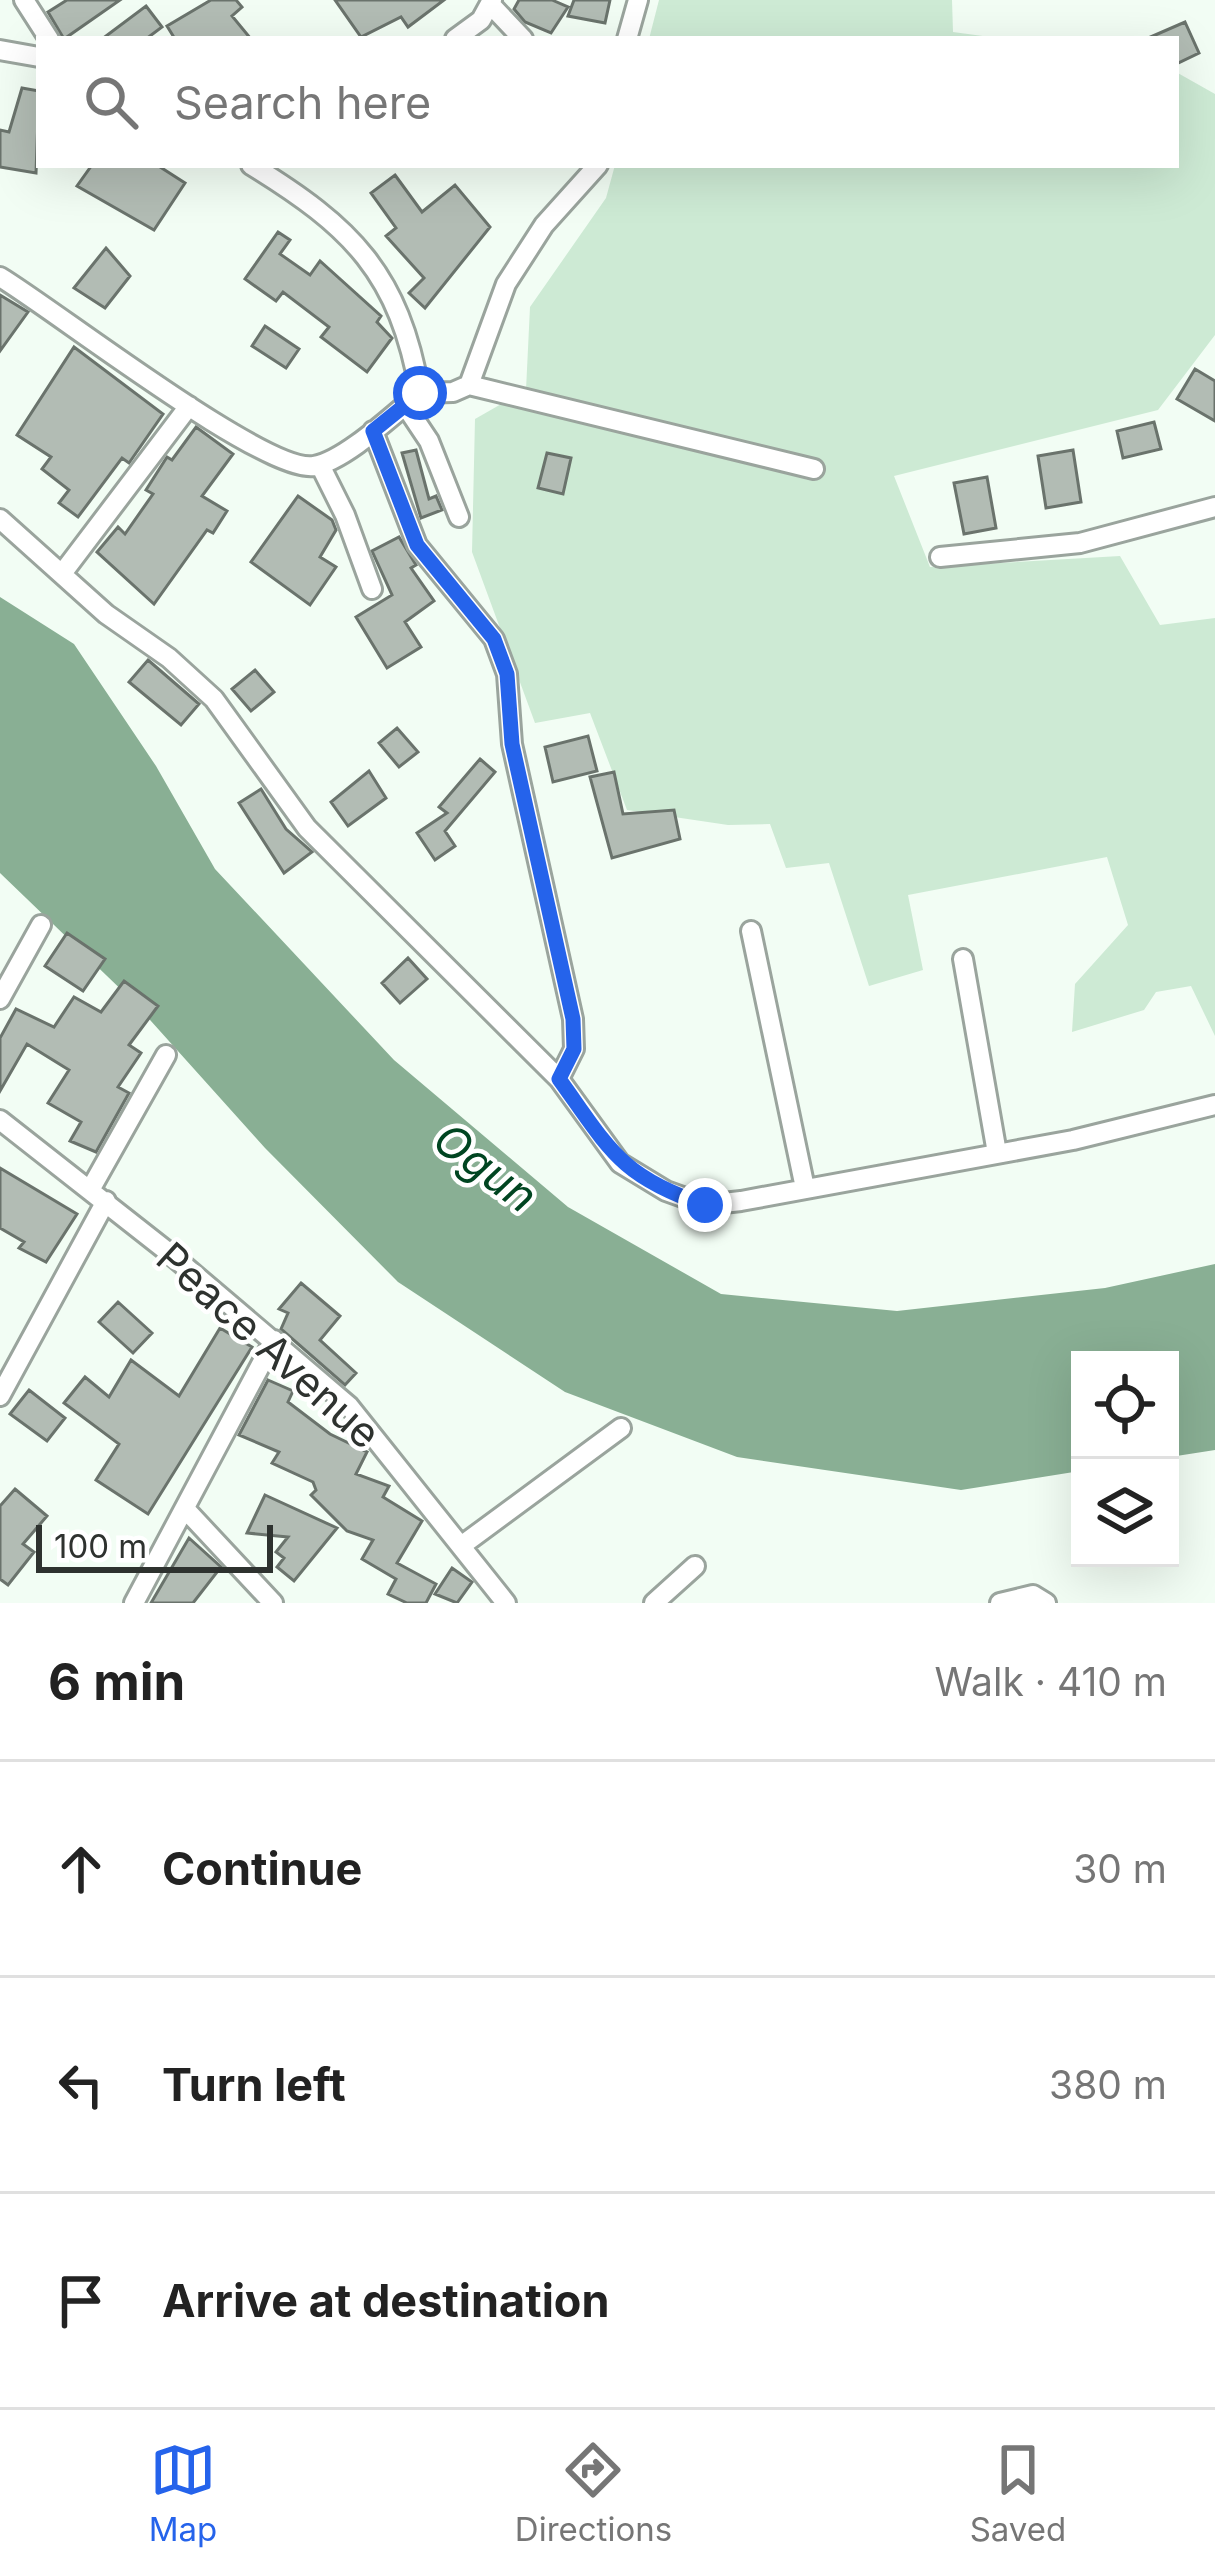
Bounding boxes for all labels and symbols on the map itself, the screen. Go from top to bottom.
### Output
route start [393,366,447,420]
water label: Ogun [423,1110,549,1224]
route end [678,1178,732,1232]
street label: Peace Avenue [147,1231,391,1459]
scale bar [36,1519,273,1572]

